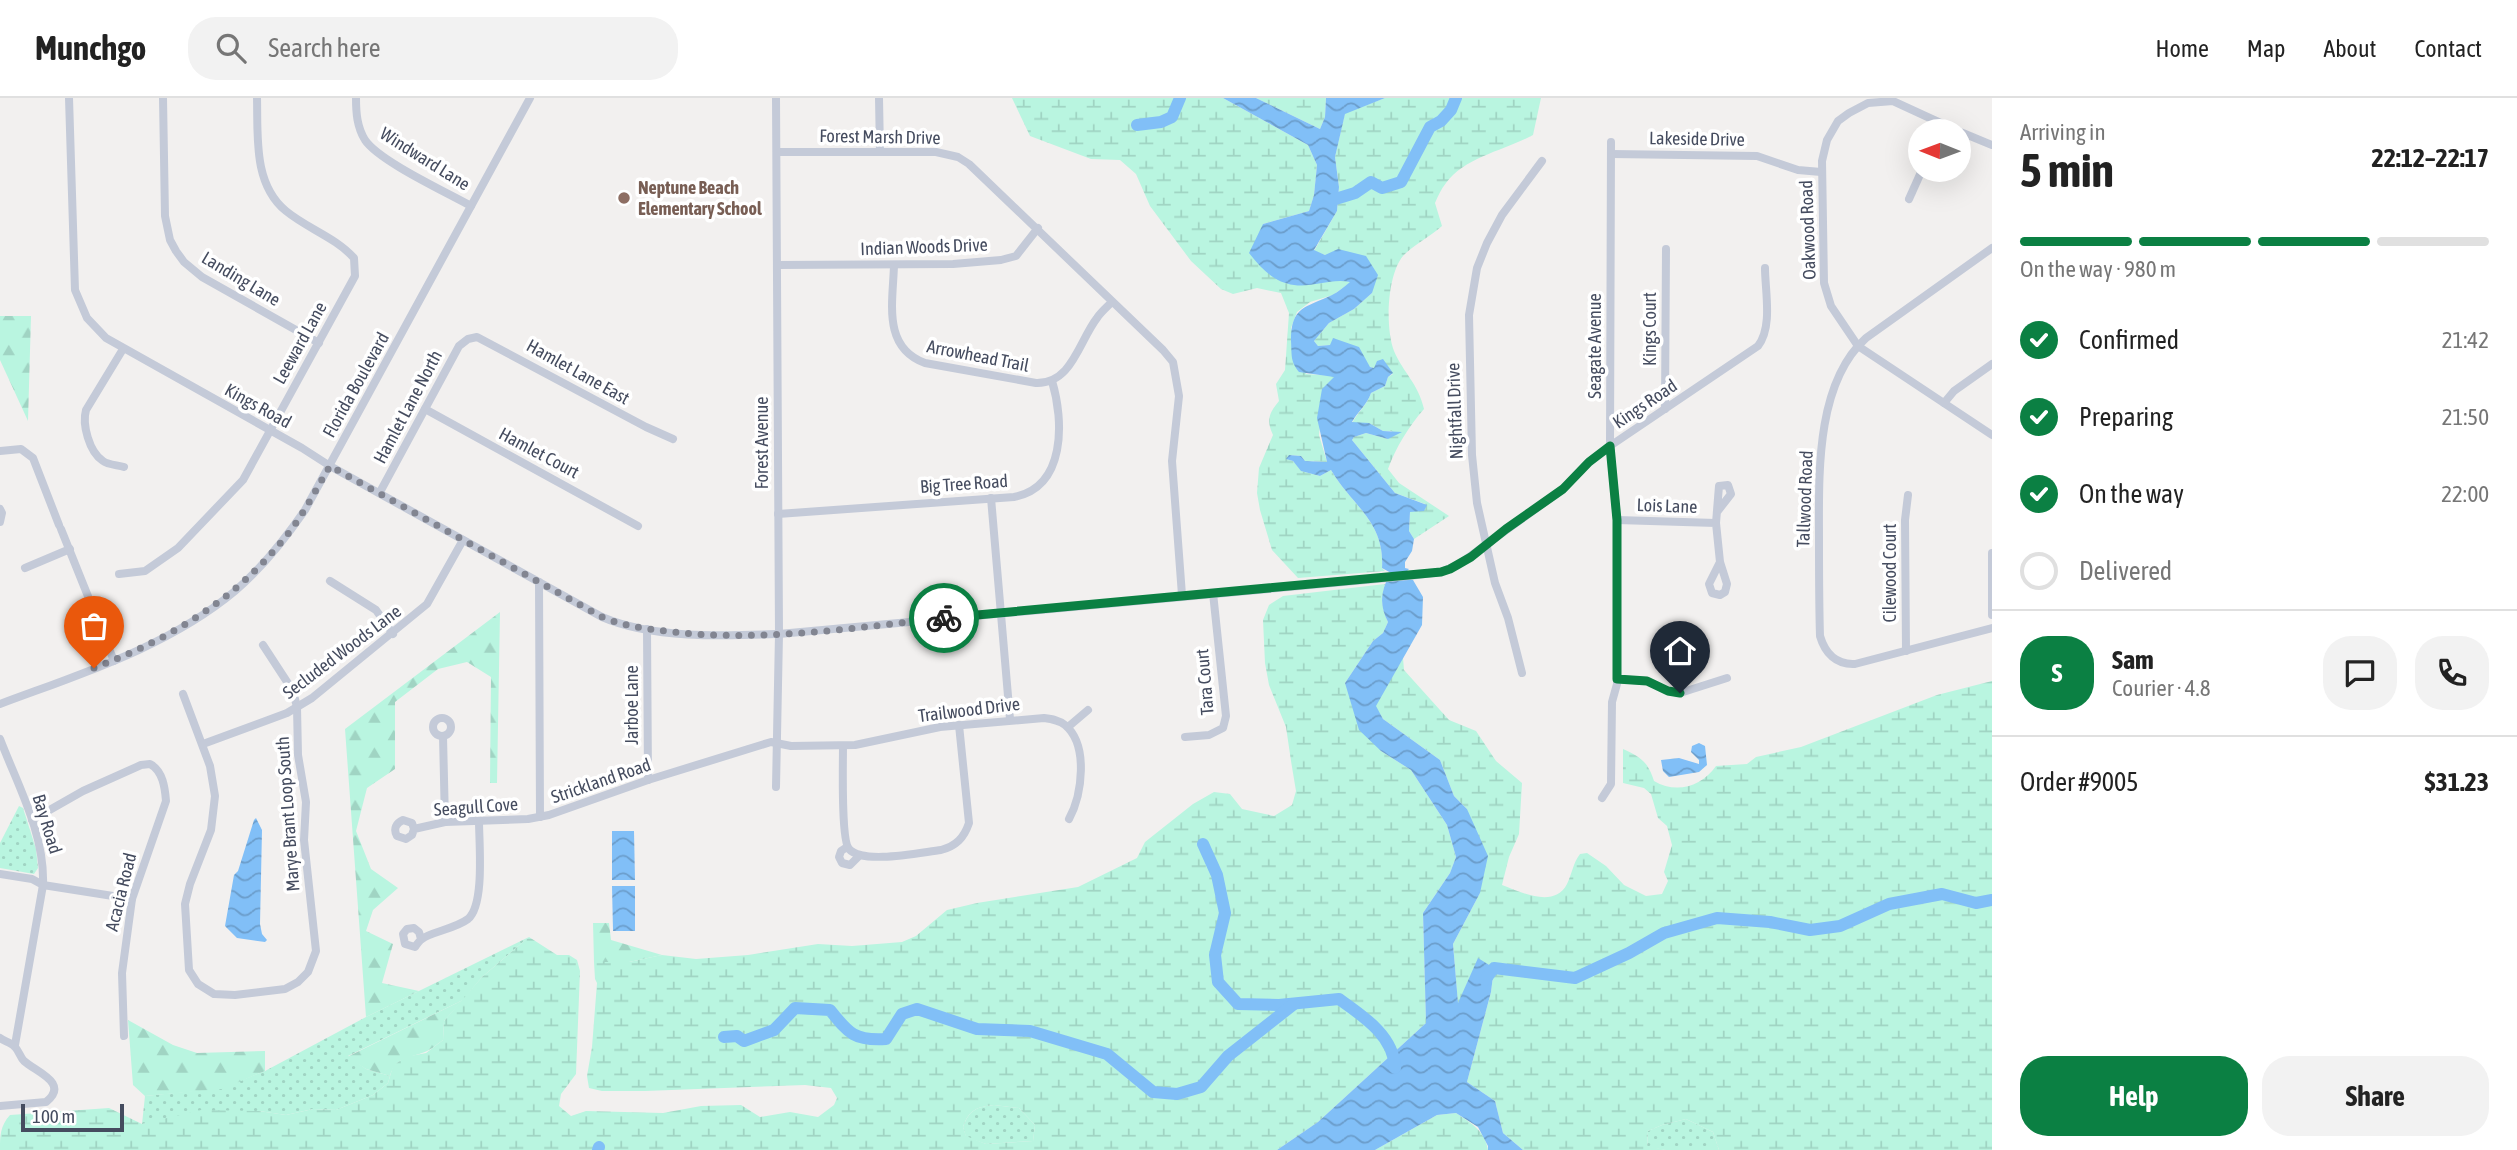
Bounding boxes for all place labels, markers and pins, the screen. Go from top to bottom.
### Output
place label: Neptune Beach Elementary School [638,177,762,219]
marker: Neptune Beach Elementary School [616,190,632,206]
pin [64,596,124,668]
pin [1650,621,1710,693]

